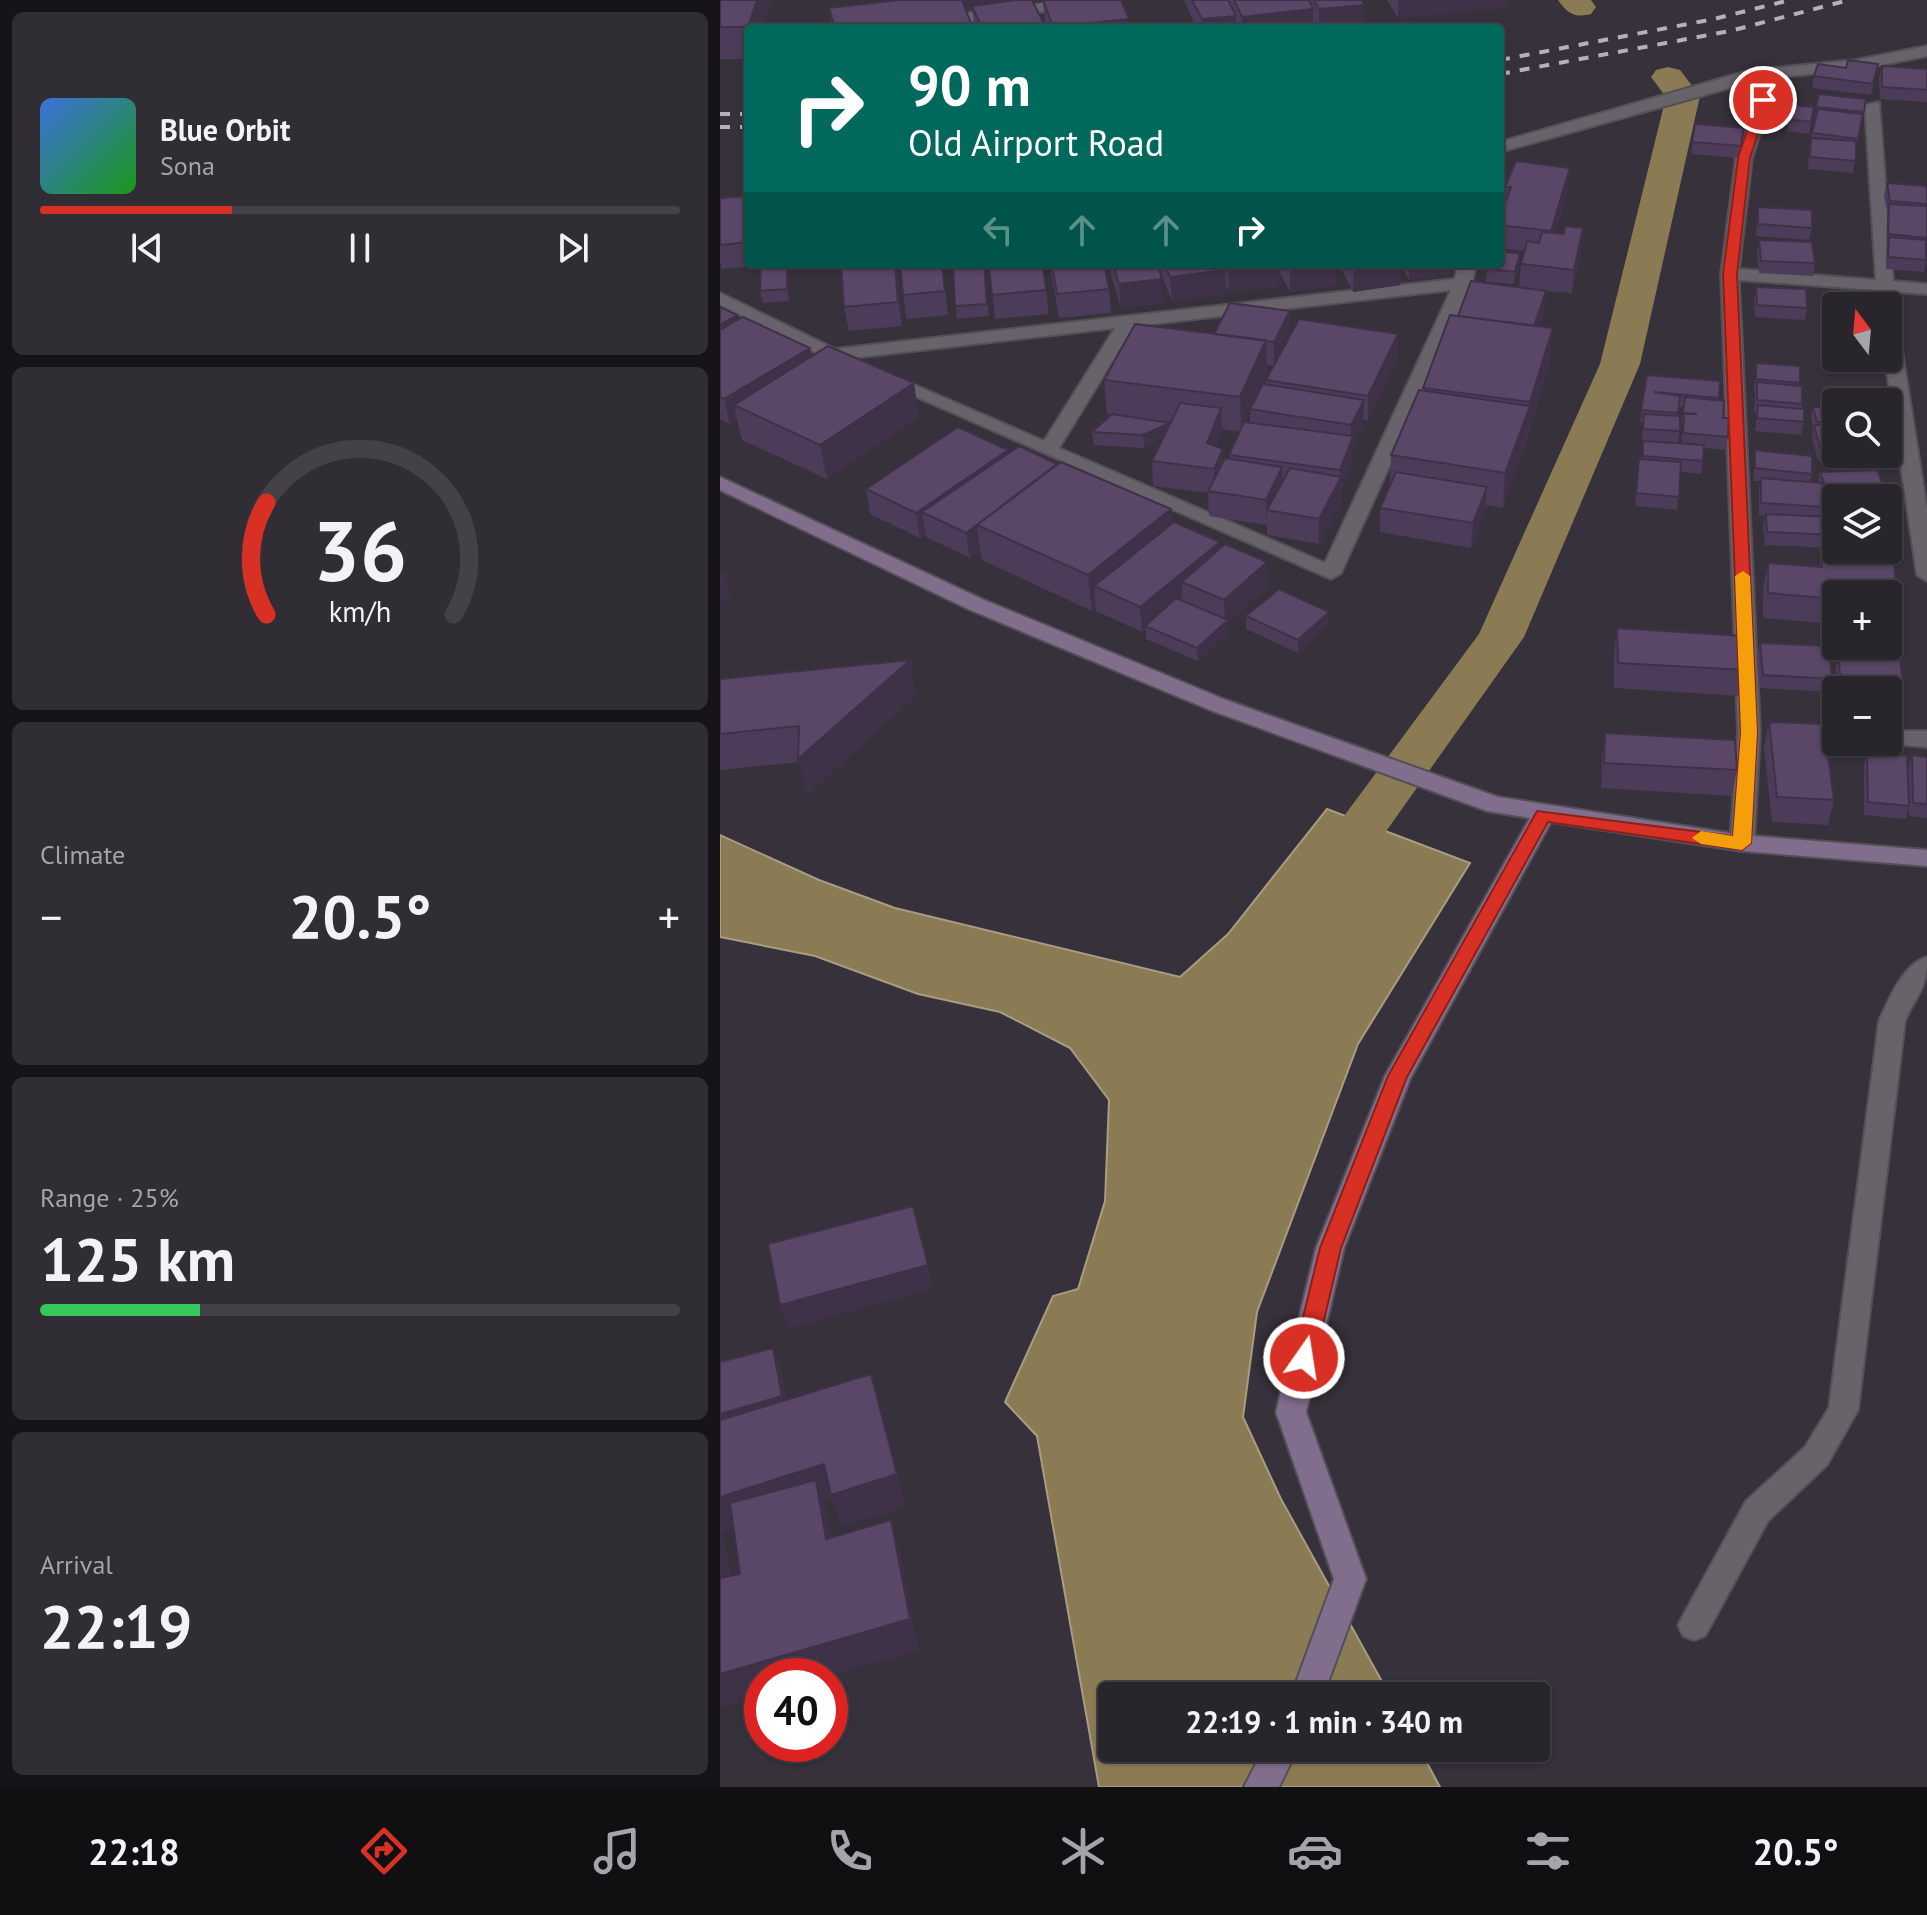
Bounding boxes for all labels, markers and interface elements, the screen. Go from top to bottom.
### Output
text: 90 m [908,49,1031,121]
icon: right [776,56,880,160]
pin [1729,66,1797,134]
icon: arrive [1741,78,1785,122]
text: Blue Orbit [160,110,290,149]
text: Old Airport Road [908,119,1164,166]
text: Sona [160,149,215,182]
icon: left [976,208,1020,252]
icon: ahead [1060,208,1104,252]
icon: ahead [1144,208,1188,252]
icon: right [1228,208,1272,252]
icon: previous [125,226,169,270]
icon: pause [338,226,382,270]
icon: next [551,226,595,270]
north arrow [1822,292,1902,372]
map controls [1822,292,1902,756]
button: search [1822,388,1902,468]
button: layers [1822,484,1902,564]
text: 36 [313,495,407,603]
button: + [1822,580,1902,660]
text: km/h [329,593,391,630]
button: − [1822,676,1902,756]
text: Climate [40,838,125,871]
text: 20.5° [288,877,432,955]
text: − [40,888,62,945]
text: + [658,888,680,945]
text: Range · 25% [40,1181,179,1214]
text: 125 km [40,1220,235,1298]
position arrow [1262,1316,1346,1400]
text: Arrival [40,1548,113,1581]
text: 22:19 [40,1587,192,1665]
speed limit sign: 40 [744,1658,848,1762]
text: 22:19 · 1 min · 340 m [1185,1702,1463,1741]
icon: directions [356,1823,412,1879]
icon: music [589,1823,645,1879]
icon: phone [822,1823,878,1879]
icon: climate [1055,1823,1111,1879]
icon: car [1287,1823,1343,1879]
icon: filters [1520,1823,1576,1879]
text: 22:18 [88,1828,180,1875]
text: 20.5° [1753,1828,1839,1875]

